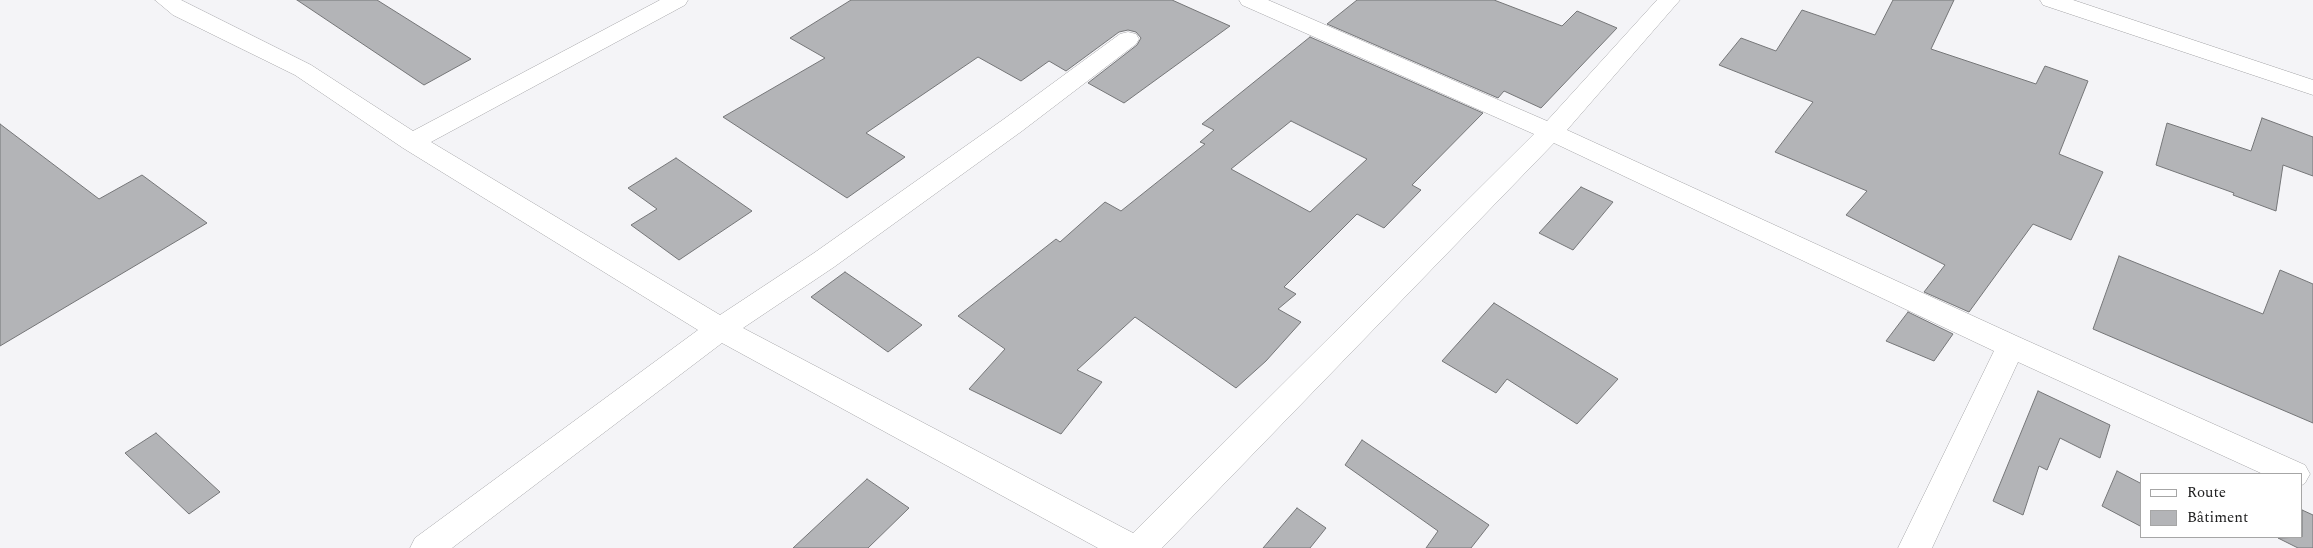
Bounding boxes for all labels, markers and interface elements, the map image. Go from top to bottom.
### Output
legend [2140,473,2303,538]
text: Route [2187,481,2226,504]
text: Bâtiment [2187,506,2248,529]

